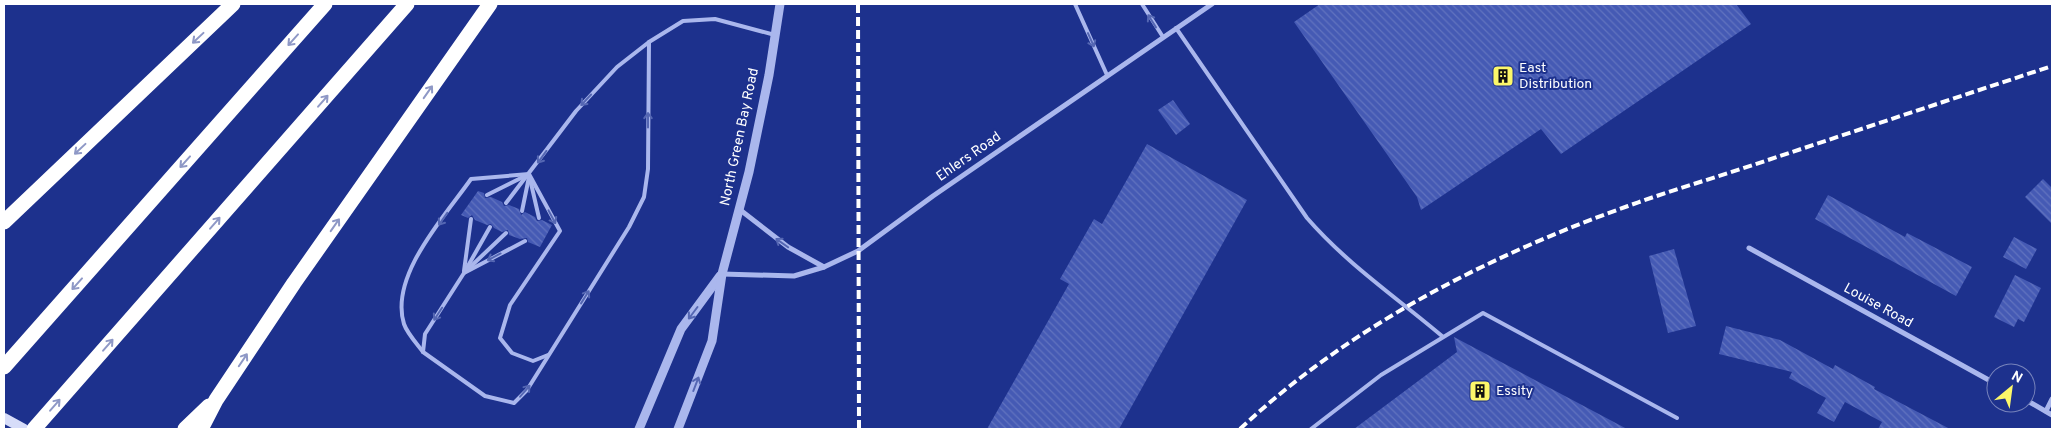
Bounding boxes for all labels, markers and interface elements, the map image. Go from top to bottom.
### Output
one-way arrow [1147,14,1157,28]
one-way arrow [192,32,205,44]
one-way arrow [1087,32,1097,47]
one-way arrow [287,34,299,47]
place label: East Distribution [1519,60,1592,93]
building icon: East Distribution [1491,64,1515,88]
street label: North Green Bay Road [717,66,763,208]
one-way arrow [423,85,433,99]
one-way arrow [580,93,592,106]
one-way arrow [317,95,328,108]
one-way arrow [643,112,653,128]
street label: Ehlers Road [933,128,1005,186]
one-way arrow [74,143,87,155]
one-way arrow [537,150,547,164]
one-way arrow [179,155,191,168]
one-way arrow [547,210,557,225]
one-way arrow [438,212,448,226]
one-way arrow [209,217,221,230]
one-way arrow [330,219,340,233]
one-way arrow [775,238,789,248]
one-way arrow [487,252,502,262]
one-way arrow [72,277,83,290]
street label: Louise Road [1840,280,1916,332]
one-way arrow [581,290,591,304]
one-way arrow [687,306,698,319]
one-way arrow [432,307,442,321]
one-way arrow [102,339,113,352]
one-way arrow [238,353,248,367]
north arrow [1986,363,2036,413]
text: N [2008,368,2025,388]
one-way arrow [692,377,701,392]
building icon: Essity [1468,379,1492,403]
place label: Essity [1496,383,1533,400]
one-way arrow [519,385,530,398]
one-way arrow [49,399,60,412]

